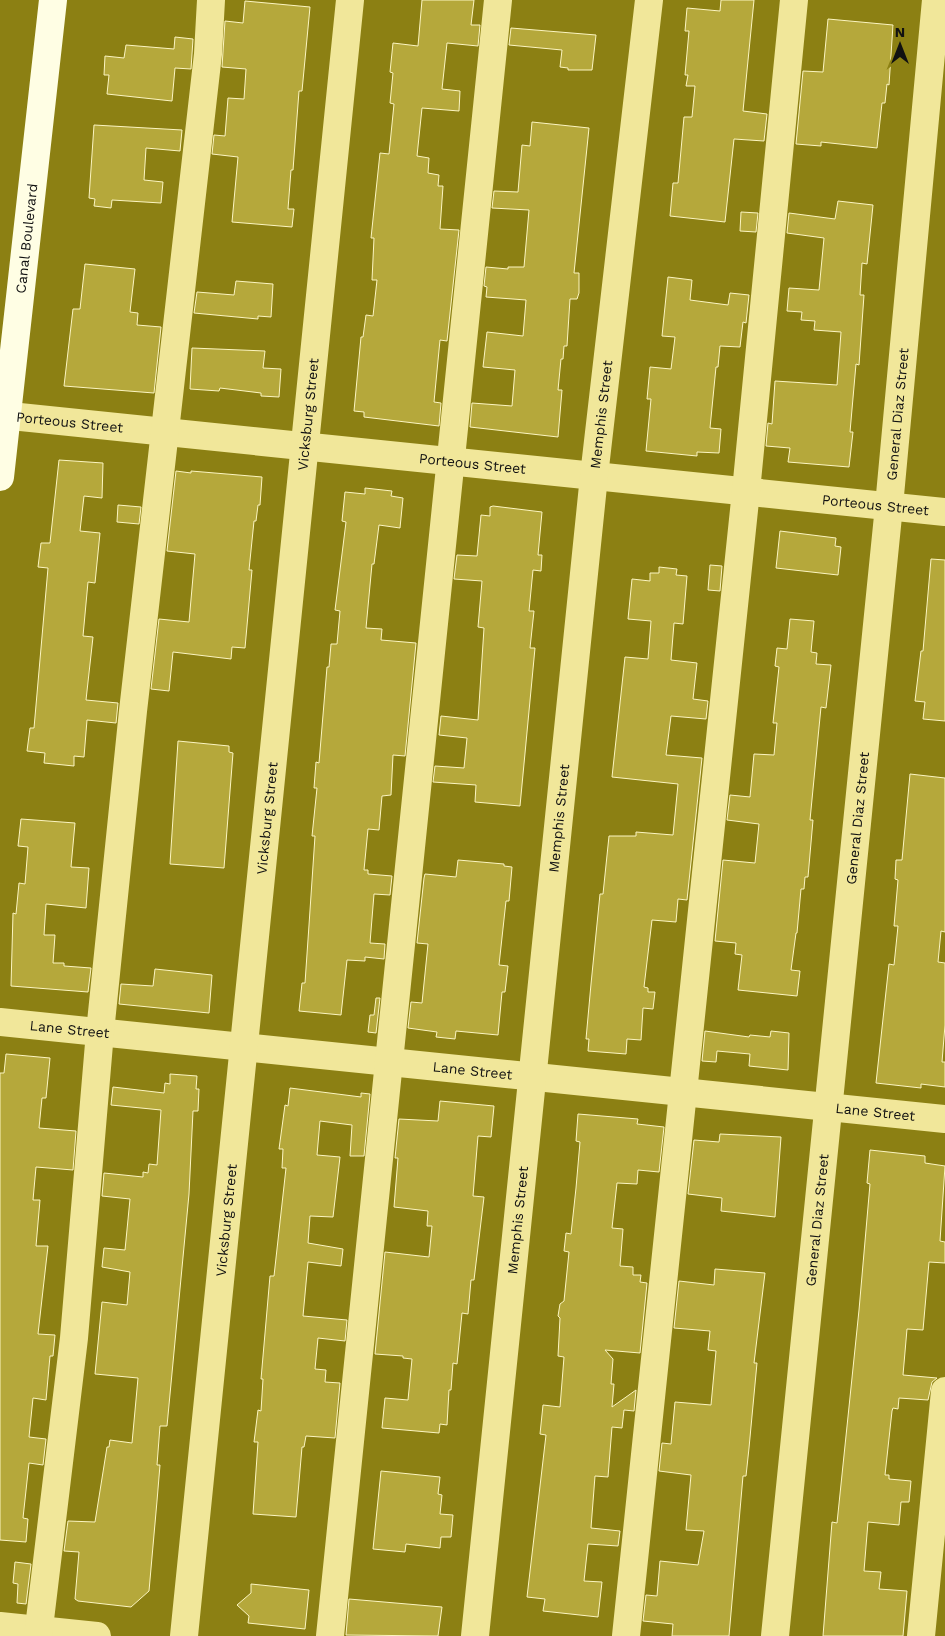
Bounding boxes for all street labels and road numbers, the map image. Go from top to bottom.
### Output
street label: Canal Boulevard [12,183,41,294]
street label: General Diaz Street [883,347,912,481]
street label: Vicksburg Street [294,357,322,471]
street label: Memphis Street [587,359,615,469]
street label: Porteous Street [15,409,124,436]
street label: Porteous Street [418,450,527,477]
street label: Porteous Street [821,491,930,518]
street label: General Diaz Street [843,751,872,885]
street label: Vicksburg Street [253,761,281,875]
street label: Memphis Street [545,763,572,873]
street label: Lane Street [29,1017,110,1041]
street label: Lane Street [432,1058,513,1083]
street label: Lane Street [835,1100,916,1124]
street label: General Diaz Street [802,1153,832,1287]
street label: Vicksburg Street [213,1163,240,1277]
street label: Memphis Street [504,1165,531,1275]

